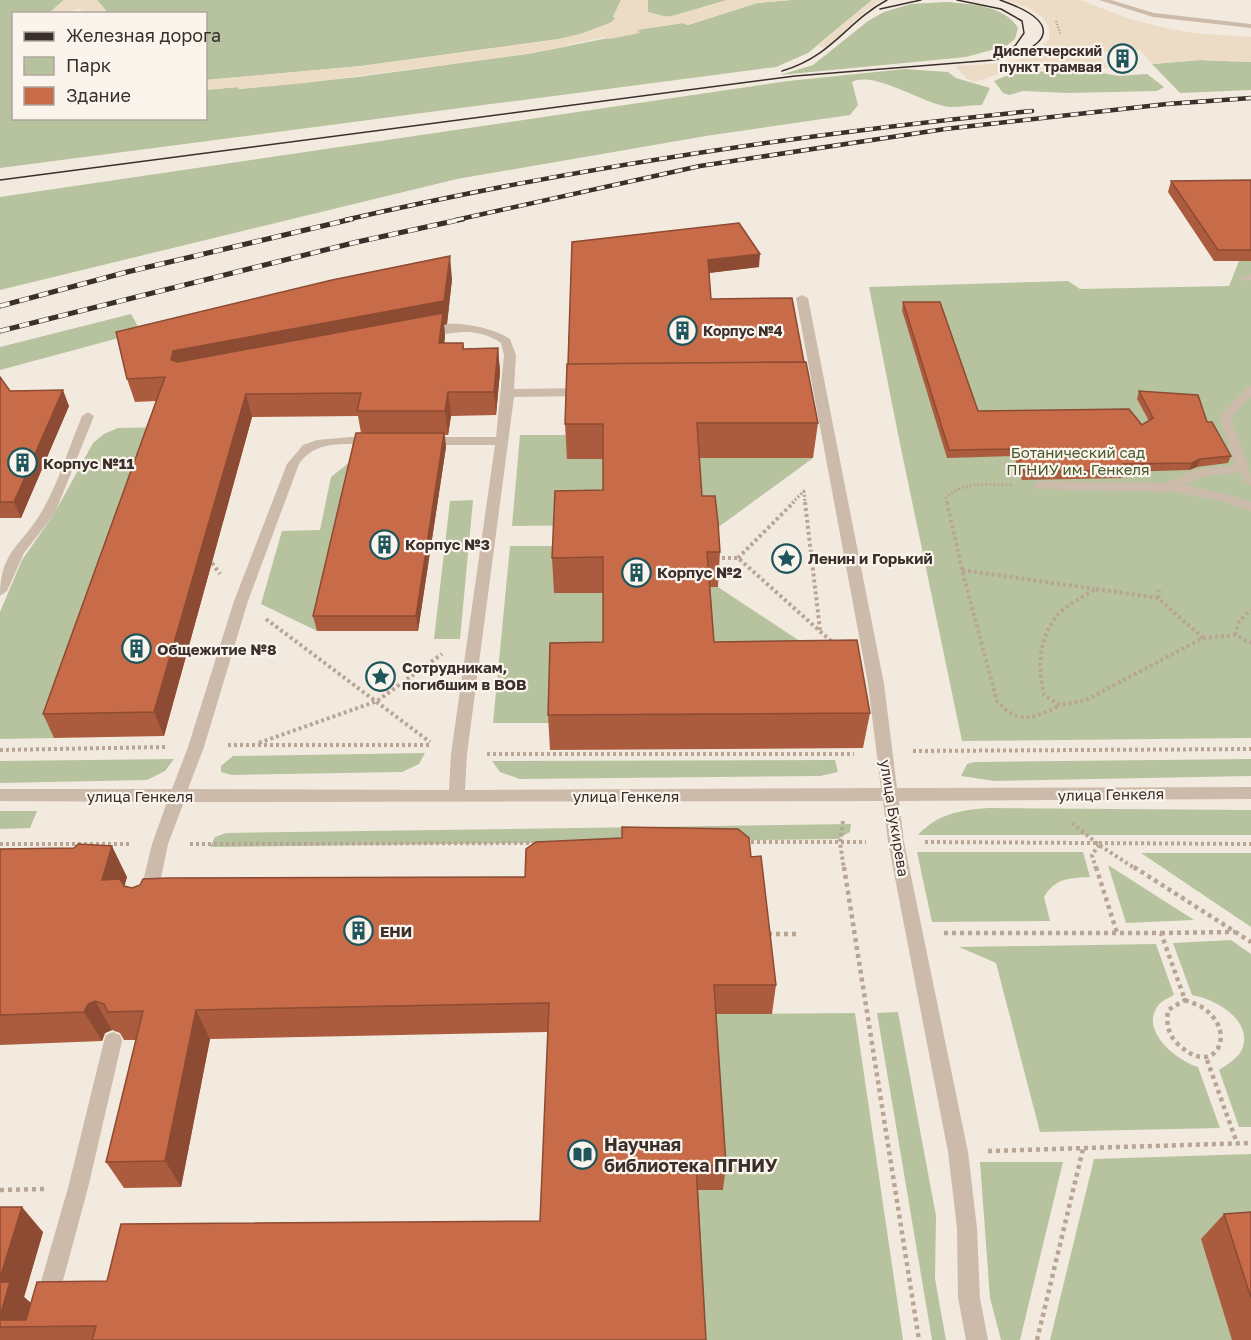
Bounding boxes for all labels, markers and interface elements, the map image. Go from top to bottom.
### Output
legend [12,12,207,120]
text: Железная дорога [66,24,221,46]
place label: Диспетчерский пункт трамвая [993,42,1102,75]
building icon: Диспетчерский пункт трамвая [1107,42,1139,74]
text: Парк [66,54,111,76]
text: Здание [66,84,131,106]
building icon: Корпус №4 [666,314,698,346]
place label: Корпус №4 [703,322,783,339]
park label: Ботанический сад ПГНИУ им. Генкеля [1006,443,1150,478]
building icon: Корпус №11 [6,447,38,479]
place label: Корпус №11 [43,454,134,472]
building icon: Корпус №3 [368,528,400,560]
place label: Корпус №3 [405,535,490,553]
place icon: Ленин и Горький [771,542,803,574]
place label: Ленин и Горький [808,549,933,567]
building icon: Корпус №2 [620,556,652,588]
place label: Корпус №2 [657,563,742,581]
building icon: Общежитие №8 [120,633,152,665]
place label: Общежитие №8 [157,640,277,658]
place label: Сотрудникам, погибшим в ВОВ [402,658,527,693]
place icon: Сотрудникам, погибшим в ВОВ [365,660,397,692]
street label: улица Букирева [877,758,913,878]
street label: улица Генкеля [1058,784,1164,804]
street label: улица Генкеля [87,787,193,805]
street label: улица Генкеля [573,787,679,805]
building icon: ЕНИ [343,915,375,947]
place label: ЕНИ [380,922,412,940]
place label: Научная библиотека ПГНИУ [604,1133,778,1176]
library icon: Научная библиотека ПГНИУ [567,1138,599,1170]

